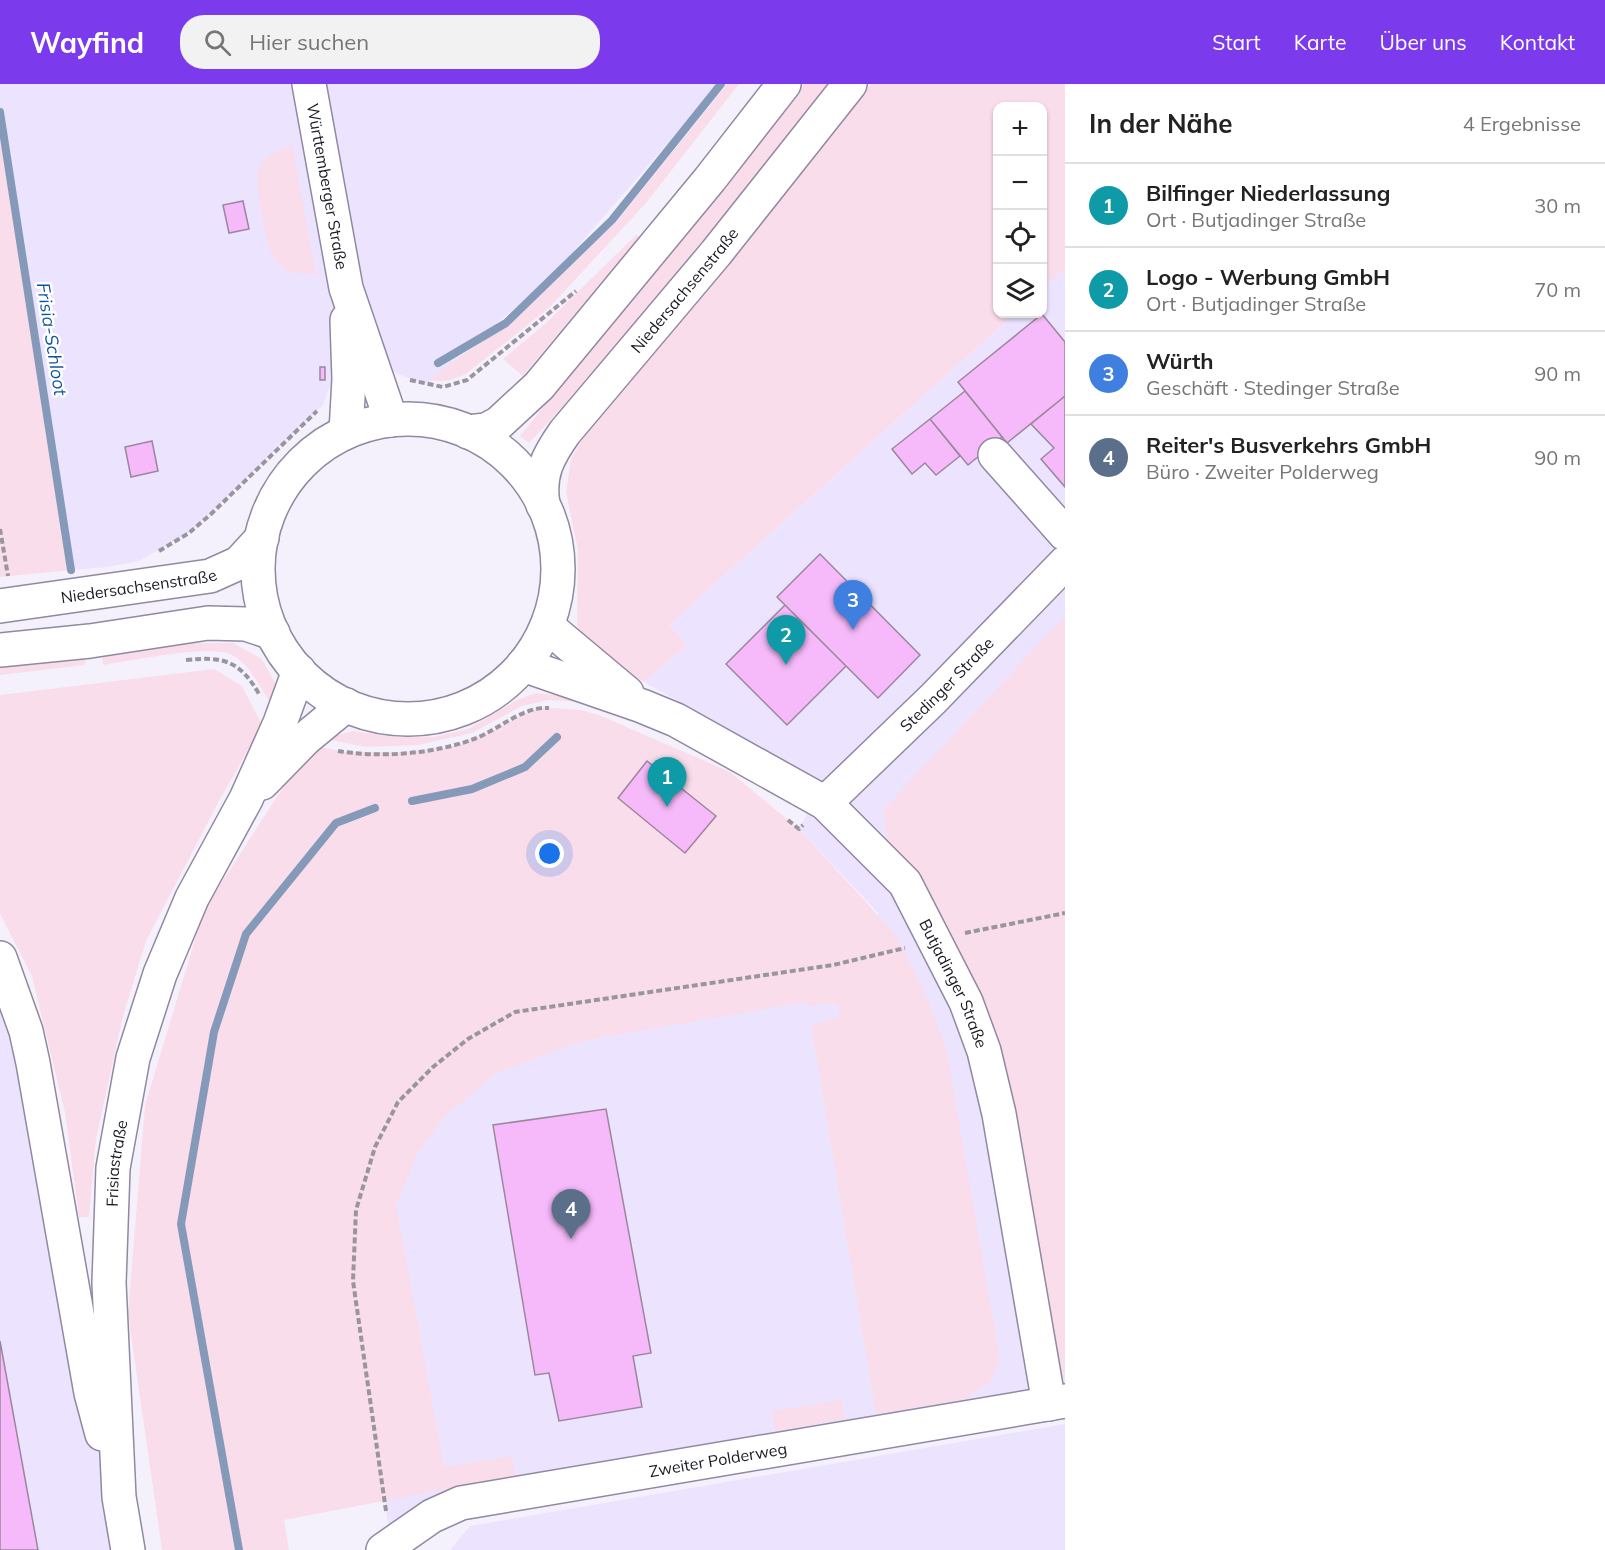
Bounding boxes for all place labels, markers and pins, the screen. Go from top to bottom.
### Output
pin: 3 [834,580,872,630]
pin: 2 [766,616,806,665]
pin: 1 [648,758,686,807]
pin: 4 [552,1190,590,1239]

